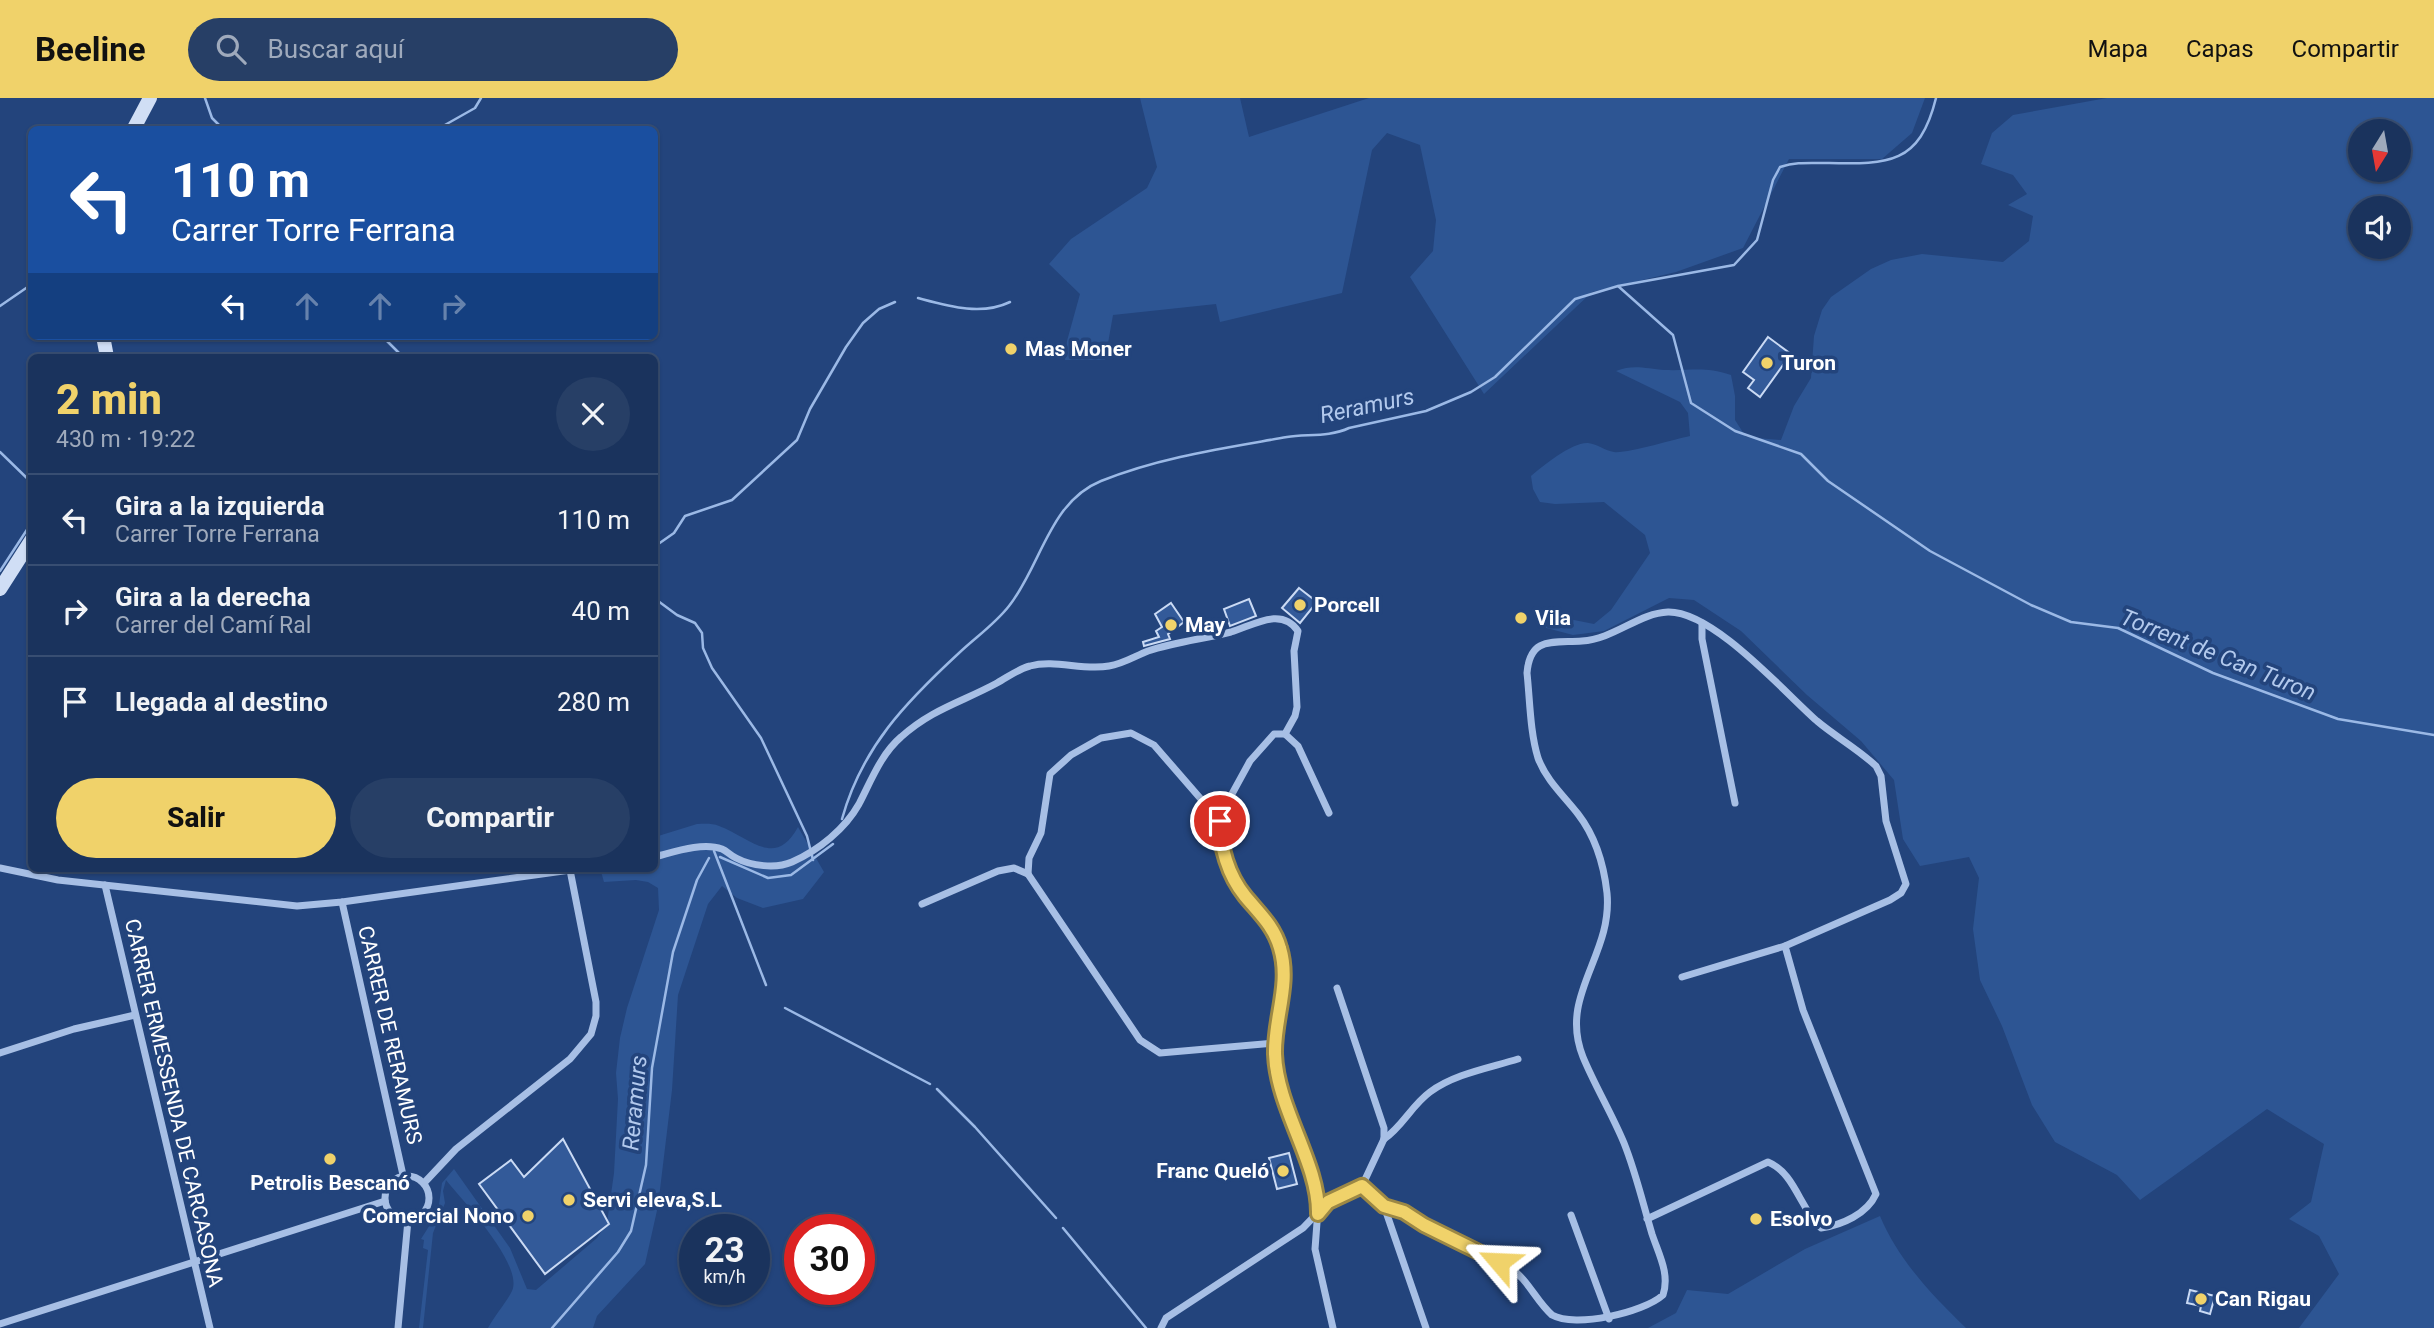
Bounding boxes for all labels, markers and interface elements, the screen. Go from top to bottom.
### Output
search box [188,18,678,81]
text: Beeline [35,30,146,69]
icon: search [212,30,250,68]
text: Buscar aquí [268,34,404,64]
text: Mapa [2087,35,2148,63]
text: Capas [2186,35,2254,63]
text: Compartir [2292,35,2399,63]
north arrow [2348,119,2412,182]
map controls [2348,119,2411,259]
text: 110 m [171,152,310,209]
icon: left [56,154,147,245]
button: sound [2348,196,2411,259]
text: Carrer Torre Ferrana [171,211,456,249]
icon: left [215,287,253,325]
icon: ahead [288,287,326,325]
icon: ahead [361,287,399,325]
icon: right [434,287,472,325]
place label: Mas Moner [1025,337,1132,361]
marker: Mas Moner [1003,341,1019,357]
place label: Turon [1781,351,1836,375]
marker: Turon [1759,355,1775,371]
text: 2 min [56,375,162,424]
button: close [556,377,630,451]
water label: Reramurs [1317,383,1417,429]
text: 430 m · 19:22 [56,426,195,453]
text: Gira a la izquierda [115,491,325,521]
icon: left [56,501,94,539]
text: 110 m [557,505,630,535]
text: Carrer Torre Ferrana [115,521,320,548]
text: Gira a la derecha [115,582,311,612]
icon: right [56,592,94,630]
place label: Porcell [1314,593,1380,617]
text: 40 m [572,596,630,626]
marker: Porcell [1292,597,1308,613]
water label: Torrent de Can Turon [2116,604,2320,706]
place label: Vila [1535,606,1571,630]
marker: Vila [1513,610,1529,626]
text: Carrer del Camí Ral [115,612,311,639]
place label: May [1185,613,1225,637]
marker: May [1163,617,1179,633]
icon: arrive [56,683,94,721]
text: Llegada al destino [115,687,328,717]
text: 280 m [557,687,630,717]
button: Salir [56,778,336,858]
button: Compartir [350,778,630,858]
pin [1190,791,1250,851]
icon: arrive [1201,802,1239,840]
street label: CARRER ERMESSENDA DE CARCASONA [120,917,228,1290]
street label: CARRER DE RERAMURS [353,924,427,1146]
water label: Reramurs [617,1054,653,1152]
marker: Petrolis Bescanó [322,1151,338,1167]
place label: Franc Queló [1156,1159,1269,1183]
marker: Franc Queló [1275,1163,1291,1179]
place label: Petrolis Bescanó [250,1171,410,1195]
place label: Servi eleva,S.L [583,1188,722,1212]
marker: Servi eleva,S.L [561,1192,577,1208]
place label: Comercial Nono [363,1204,514,1228]
place label: Esolvo [1770,1207,1832,1231]
marker: Comercial Nono [520,1208,536,1224]
marker: Esolvo [1748,1211,1764,1227]
speed limit sign: 30 [784,1214,875,1305]
position arrow [1462,1225,1536,1299]
text: 23 [704,1230,745,1271]
text: km/h [703,1266,746,1287]
place label: Can Rigau [2215,1287,2311,1311]
marker: Can Rigau [2193,1291,2209,1307]

